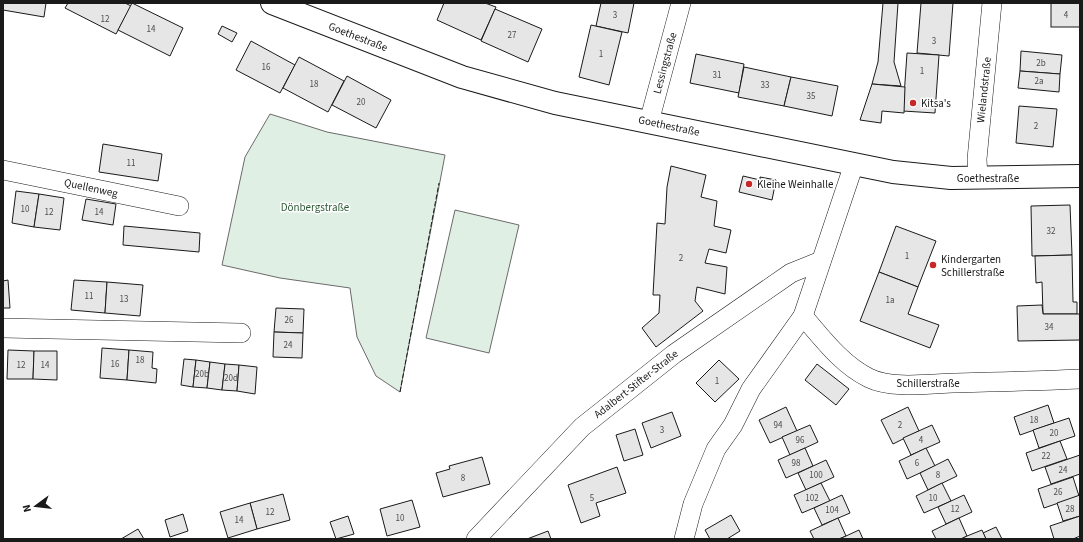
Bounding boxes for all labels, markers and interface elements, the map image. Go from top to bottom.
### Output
house number: 3 [613,9,618,22]
house number: 4 [1064,9,1069,22]
house number: 12 [101,13,110,26]
street label: Goethestraße [326,19,390,55]
house number: 14 [147,23,156,36]
house number: 27 [508,29,517,42]
street label: Lessingstraße [650,30,681,95]
house number: 3 [932,35,937,48]
house number: 1 [599,48,603,61]
street label: Wielandstraße [973,56,995,124]
house number: 2b [1036,57,1046,70]
house number: 16 [262,61,271,74]
house number: 1 [920,65,924,78]
house number: 31 [713,69,721,82]
house number: 2a [1034,75,1044,88]
house number: 18 [310,78,319,91]
house number: 33 [761,79,770,92]
house number: 35 [807,90,816,103]
house number: 20 [357,96,366,109]
place label: Kitsa's [921,96,951,111]
marker: Kitsa's [908,98,918,108]
street label: Goethestraße [637,112,702,140]
house number: 2 [1034,120,1039,133]
house number: 11 [127,157,135,170]
street label: Goethestraße [957,171,1020,186]
street label: Quellenweg [63,175,120,201]
place label: Kleine Weinhalle [757,177,834,192]
marker: Kleine Weinhalle [744,179,754,189]
park label: Dönbergstraße [281,200,350,215]
house number: 10 [21,203,30,216]
house number: 12 [45,206,54,219]
house number: 14 [95,206,104,219]
house number: 32 [1047,225,1056,238]
house number: 1 [905,250,909,263]
house number: 2 [679,252,684,265]
place label: Kindergarten Schillerstraße [941,252,1005,280]
marker: Kindergarten Schillerstraße [928,260,938,270]
house number: 11 [85,290,93,303]
house number: 13 [120,293,129,306]
house number: 1a [885,294,895,307]
house number: 26 [285,314,294,327]
house number: 34 [1045,321,1054,334]
house number: 24 [284,339,293,352]
street label: Adalbert-Stifter-Straße [591,346,682,422]
house number: 18 [136,354,145,367]
house number: 16 [111,358,120,371]
house number: 12 [17,359,26,372]
house number: 14 [41,359,50,372]
house number: 20b [195,368,209,381]
house number: 20d [224,372,238,385]
house number: 1 [715,375,719,388]
street label: Schillerstraße [896,376,960,391]
house number: 18 [1030,414,1039,427]
house number: 94 [774,419,783,432]
house number: 2 [898,419,903,432]
house number: 3 [660,424,665,437]
house number: 20 [1050,427,1059,440]
house number: 96 [796,434,805,447]
house number: 4 [919,434,924,447]
house number: 22 [1042,450,1051,463]
house number: 98 [792,457,801,470]
house number: 6 [915,457,920,470]
house number: 24 [1059,464,1068,477]
house number: 100 [809,469,823,482]
house number: 8 [936,469,941,482]
house number: 8 [461,472,466,485]
north arrow [16,486,56,526]
house number: 26 [1054,486,1063,499]
house number: 5 [590,492,595,505]
house number: 102 [805,492,819,505]
house number: 10 [929,492,938,505]
text: N [19,503,35,514]
house number: 12 [951,503,960,516]
house number: 28 [1066,503,1075,516]
house number: 104 [825,504,839,517]
house number: 12 [266,506,275,519]
house number: 10 [396,512,405,525]
house number: 14 [235,514,244,527]

